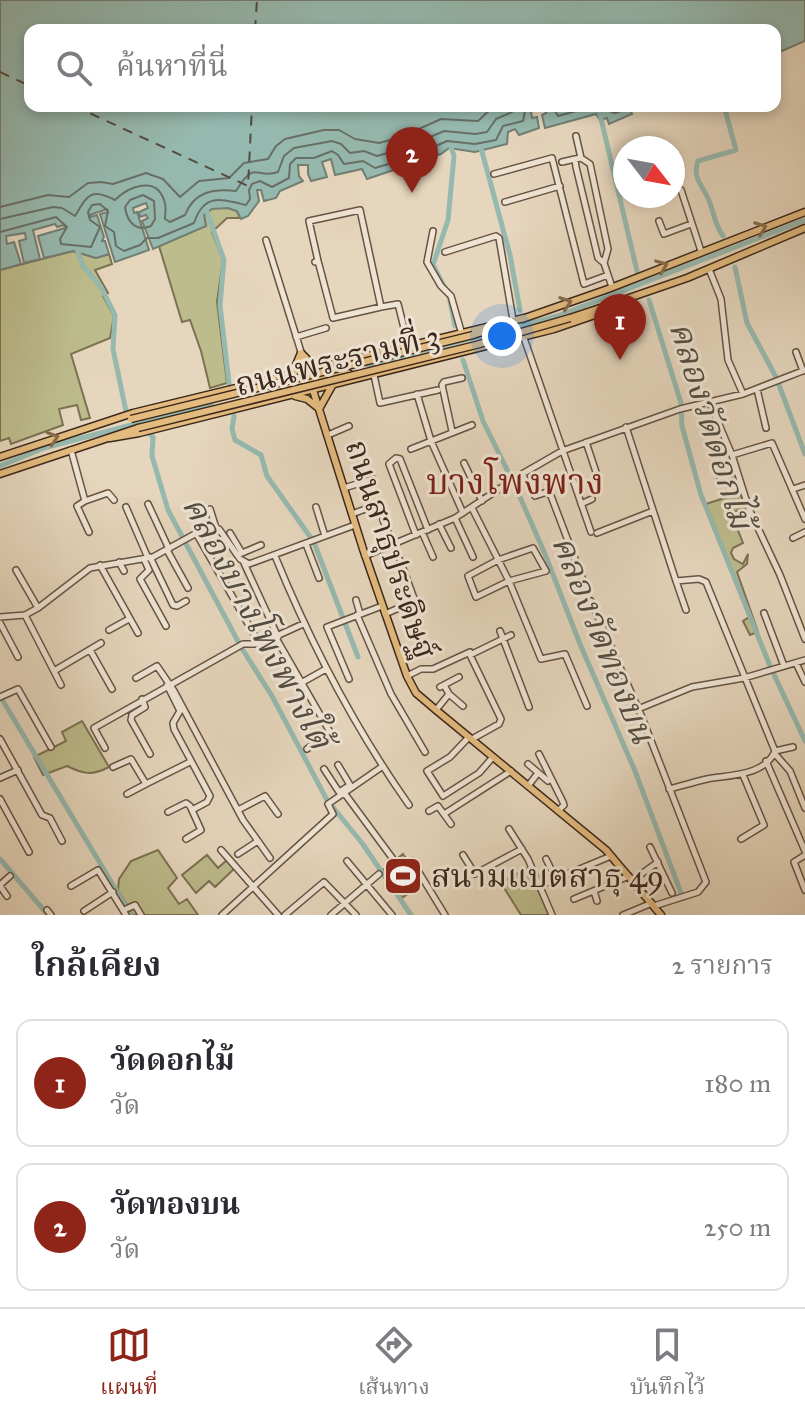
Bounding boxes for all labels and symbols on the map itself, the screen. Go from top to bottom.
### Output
pin: 2 [386,127,438,193]
north arrow [613,136,685,208]
one-way arrow [753,221,767,238]
one-way arrow [654,259,668,276]
pin: 1 [594,294,646,360]
one-way arrow [558,297,572,313]
street label: ถนนพระรามที่ 3 [230,312,443,405]
your location [482,316,522,356]
water label: คลองวัดดอกไม้ [661,316,767,539]
one-way arrow [45,431,59,447]
street label: ถนนสาธุประดิษฐ์ [336,435,444,664]
district label: บางโพงพาง [426,457,604,504]
water label: คลองบางโพงพางใต้ [174,488,347,761]
water label: คลองวัดทองบน [543,529,664,750]
sports icon: สนามแบตสาธุ 49 [382,855,424,897]
place label: สนามแบตสาธุ 49 [431,857,664,897]

